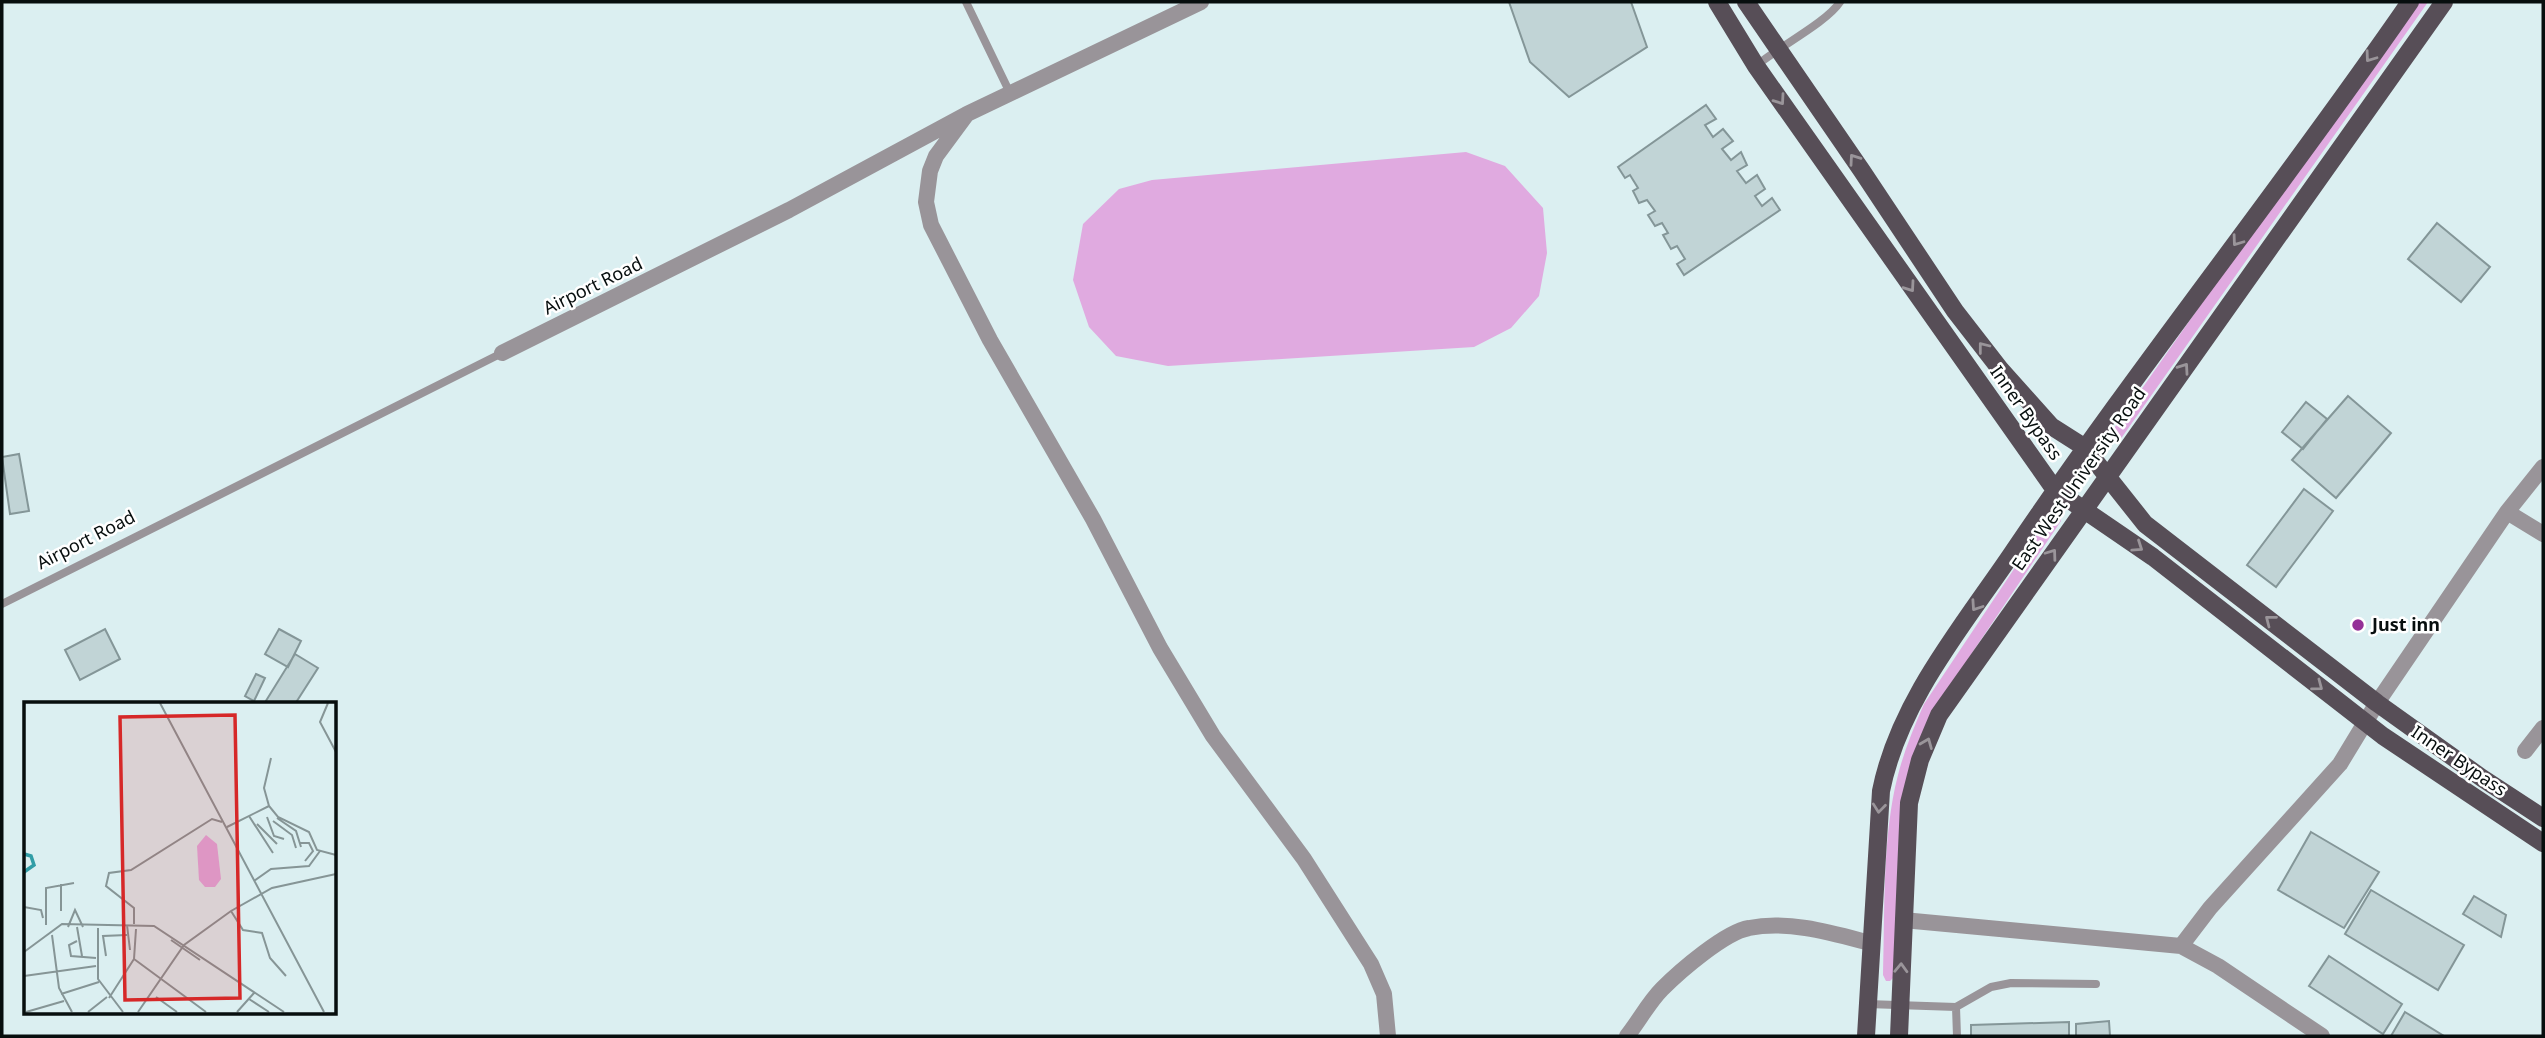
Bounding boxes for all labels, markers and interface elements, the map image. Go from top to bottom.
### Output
one-way arrow [2366,49,2378,62]
one-way arrow [1772,92,1784,105]
one-way arrow [1850,154,1862,167]
one-way arrow [2233,234,2245,246]
street label: Airport Road [539,251,646,319]
one-way arrow [1902,279,1914,292]
one-way arrow [1978,342,1991,355]
street label: Inner Bypass [1985,361,2068,464]
one-way arrow [2175,363,2188,376]
street label: East West University Road [2006,382,2151,575]
street label: Airport Road [32,504,139,574]
one-way arrow [2130,539,2143,551]
one-way arrow [2044,549,2056,562]
one-way arrow [1972,598,1984,611]
place label: Just inn [2370,612,2440,636]
one-way arrow [2265,616,2277,629]
marker: Just inn [2350,617,2366,633]
one-way arrow [2310,678,2322,691]
inset map [24,702,336,1014]
street label: Inner Bypass [2407,719,2512,801]
one-way arrow [1919,738,1933,751]
one-way arrow [1872,803,1887,814]
one-way arrow [1894,962,1909,973]

